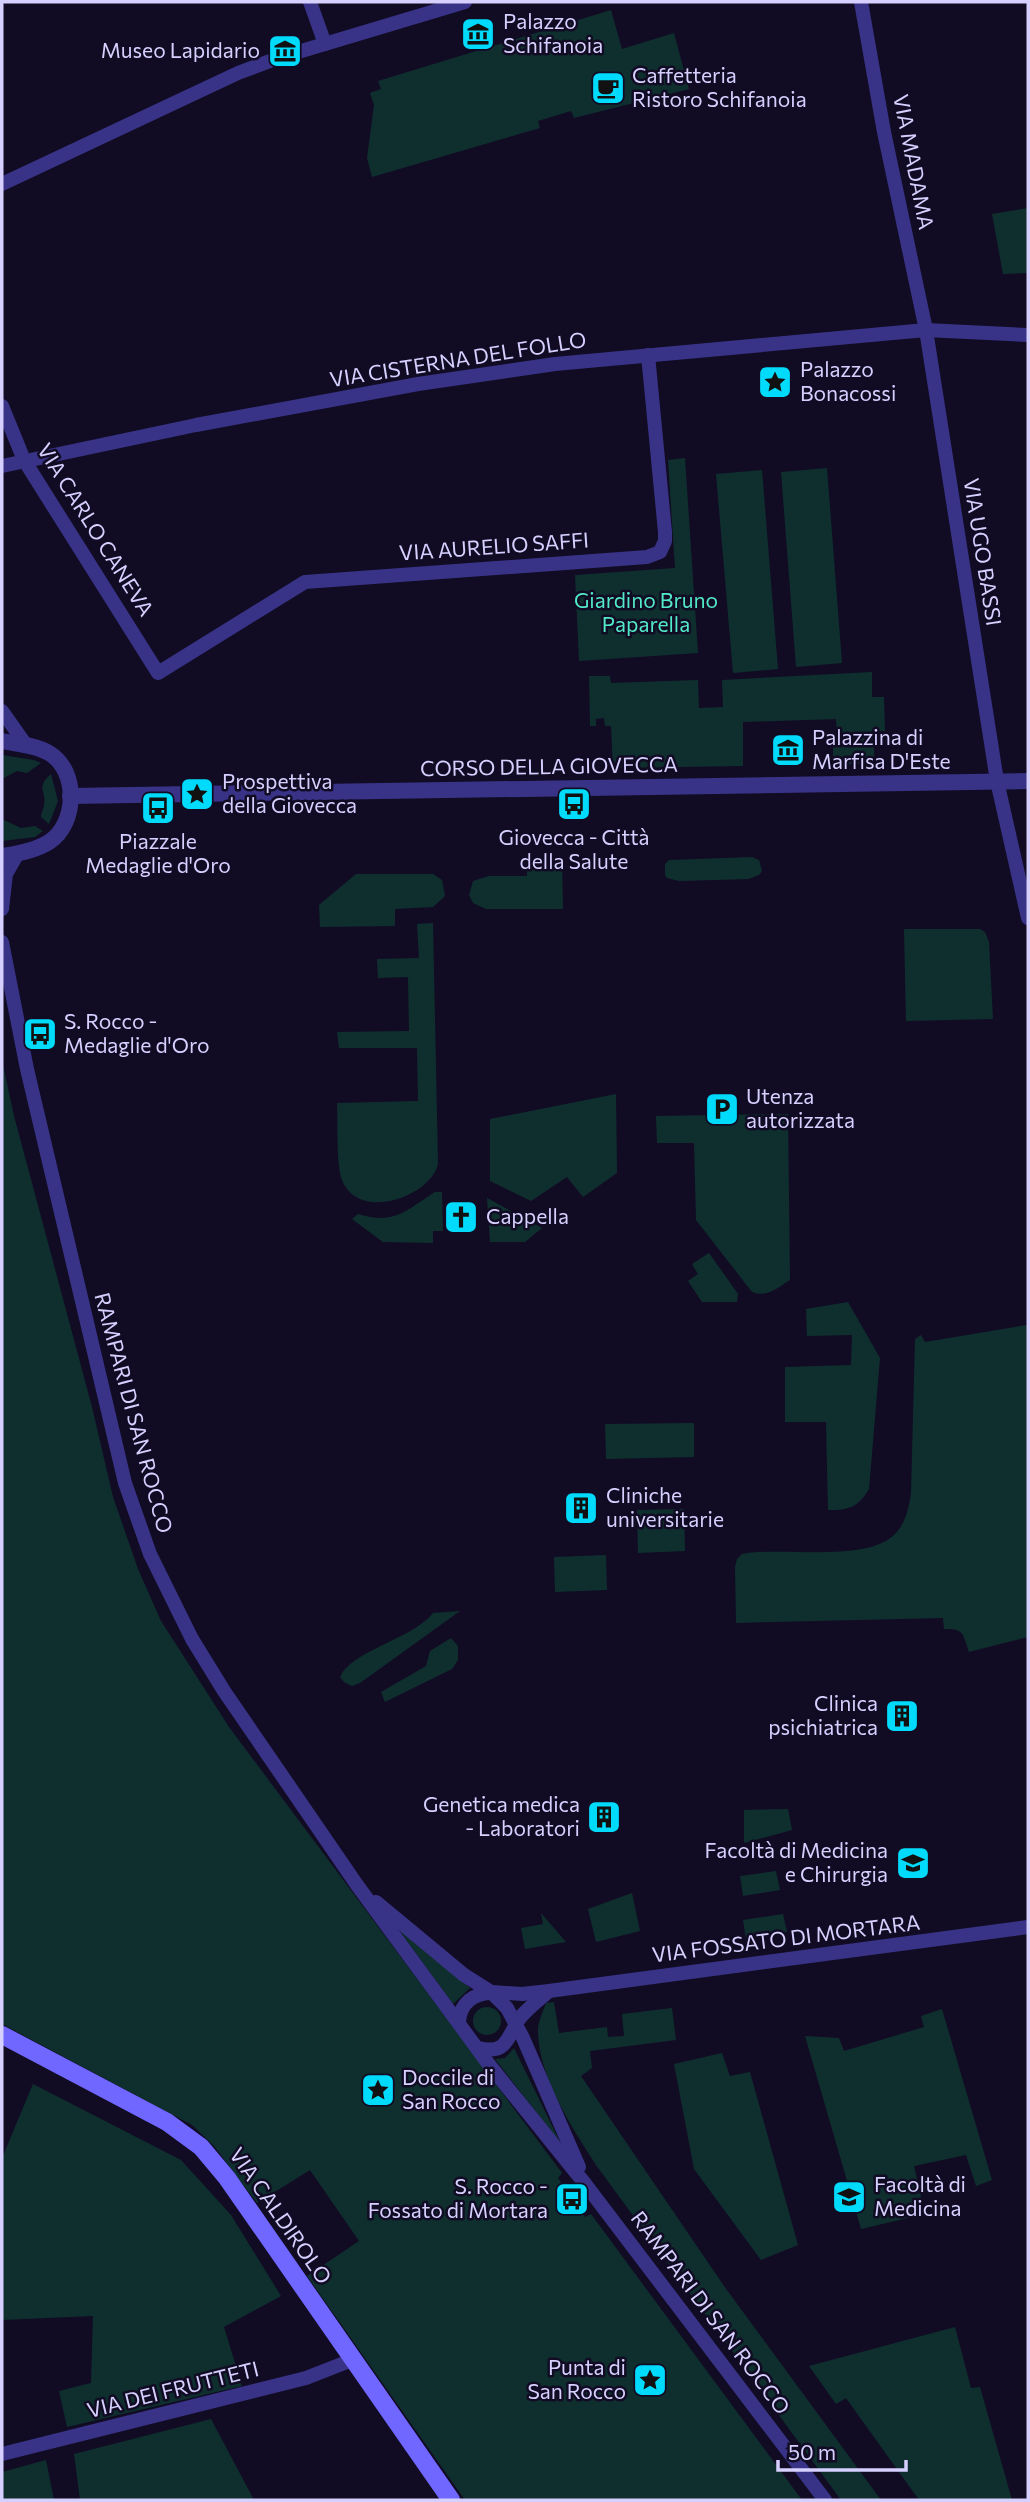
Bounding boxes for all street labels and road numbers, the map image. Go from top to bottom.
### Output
street label: VIA MADAMA [889,92,940,232]
street label: VIA CISTERNA DEL FOLLO [328,326,588,391]
street label: VIA CARLO CANEVA [33,438,160,620]
street label: VIA UGO BASSI [959,476,1007,627]
street label: VIA AURELIO SAFFI [398,526,590,565]
street label: CORSO DELLA GIOVECCA [420,751,678,780]
street label: RAMPARI DI SAN ROCCO [90,1290,179,1536]
street label: VIA FOSSATO DI MORTARA [650,1909,921,1966]
street label: VIA CALDIROLO [225,2142,338,2288]
street label: RAMPARI DI SAN ROCCO [627,2206,796,2419]
street label: VIA DEI FRUTTETI [84,2355,261,2422]

